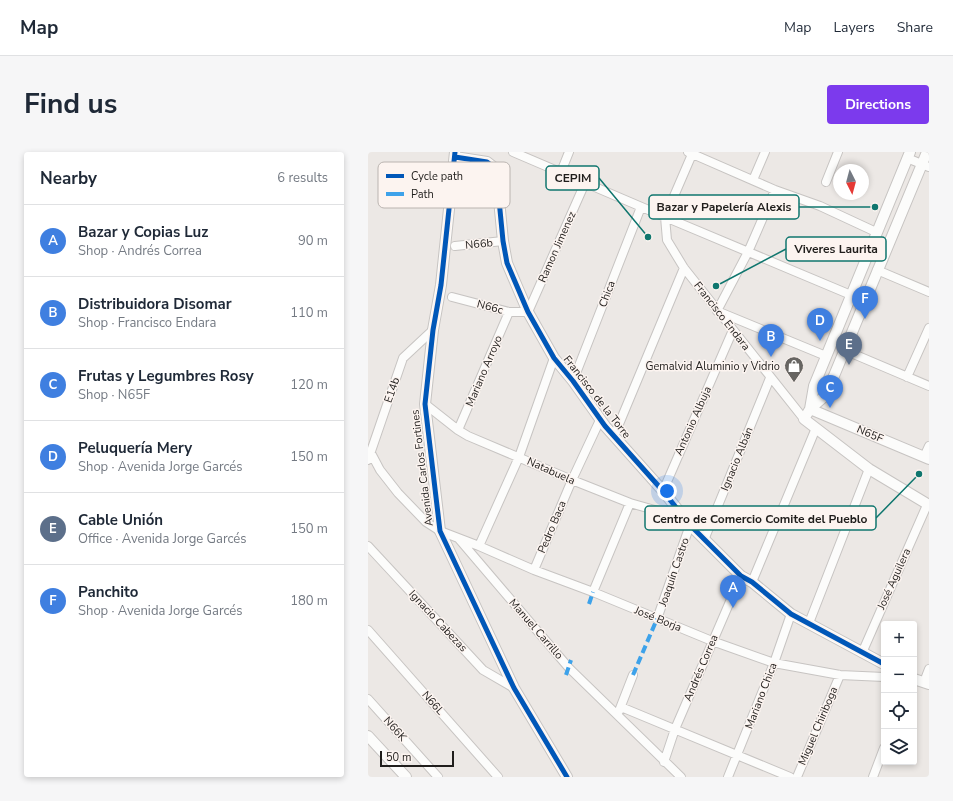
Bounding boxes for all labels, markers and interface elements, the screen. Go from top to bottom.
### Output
text: Map [20,15,58,41]
text: Map [784,18,811,37]
text: Layers [833,18,875,37]
text: Share [897,18,933,37]
text: Find us [24,85,118,123]
button: Directions [827,85,929,124]
legend [378,162,510,208]
north arrow [833,164,869,200]
callout: CEPIM [546,166,599,190]
text: Nearby [40,167,97,190]
text: 6 results [277,169,328,187]
text: Cycle path [411,169,463,184]
text: CEPIM [555,170,591,186]
text: Path [411,187,434,202]
callout: Bazar y Papelería Alexis [649,195,799,219]
text: Bazar y Papelería Alexis [657,199,792,215]
street label: Ramon Jimenez [535,209,579,285]
text: Bazar y Copias Luz [78,222,208,242]
text: A [48,232,58,250]
text: 90 m [298,232,328,250]
street label: N66b [465,235,493,253]
callout: Viveres Laurita [786,237,886,261]
text: Viveres Laurita [793,241,878,257]
text: Shop · Andrés Correa [78,242,202,260]
street label: Chica [595,279,619,309]
street label: Francisco Endara [690,279,754,354]
pin: F [852,286,878,319]
text: Distribuidora Disomar [78,294,232,314]
street label: N66c [475,296,505,318]
text: B [49,304,57,322]
text: 110 m [290,304,328,322]
pin: D [807,308,833,341]
text: Shop · Francisco Endara [78,314,216,332]
pin: B [758,324,784,357]
pin: E [836,332,862,365]
street label: Mariano Arroyo [462,333,506,409]
street label: Francisco de la Torre [560,352,634,442]
shop icon: Gemalvid Aluminio y Vidrio [783,355,805,383]
place label: Gemalvid Aluminio y Vidrio [646,359,780,374]
text: Frutas y Legumbres Rosy [78,366,254,386]
street label: E14b [381,375,403,405]
pin: C [817,375,843,408]
text: C [49,376,57,394]
text: 120 m [290,376,328,394]
street label: Antonio Albuja [671,384,715,458]
text: Shop · N65F [78,386,150,404]
street label: Avenida Carlos Fortines [407,409,437,527]
street label: N65F [854,422,886,446]
street label: Ignacio Albán [717,425,757,493]
text: Peluquería Mery [78,438,192,458]
text: D [48,448,58,466]
text: 150 m [290,448,328,466]
street label: Natabuela [525,454,578,488]
text: Shop · Avenida Jorge Garcés [78,458,243,476]
your location [657,481,677,501]
street label: Pedro Baca [534,498,570,556]
callout: Centro de Comercio Comite del Pueblo [645,506,876,530]
text: Cable Unión [78,510,163,530]
text: Centro de Comercio Comite del Pueblo [652,511,868,527]
text: E [49,520,57,538]
text: 150 m [290,520,328,538]
text: Office · Avenida Jorge Garcés [78,530,247,548]
street label: Joaquín Castro [655,536,693,609]
street label: José Aguilera [873,546,914,613]
pin: A [720,575,746,608]
text: Panchito [78,582,138,602]
street label: Ignacio Cabezas [405,587,471,655]
text: F [49,592,57,610]
text: 180 m [290,592,328,610]
street label: Manuel Carrillo [506,596,566,662]
text: Shop · Avenida Jorge Garcés [78,602,243,620]
street label: José Borja [631,602,684,635]
map controls [881,621,917,765]
button: + [881,621,917,657]
street label: Andrés Correa [680,632,722,704]
button: − [881,657,917,693]
street label: Mariano Chica [741,661,781,731]
street label: Miguel Chiriboga [795,684,841,768]
street label: N66L [418,688,448,718]
button: locate [881,693,917,729]
street label: N66K [380,713,411,745]
button: layers [881,729,917,765]
scale bar [380,749,454,768]
text: 50 m [386,750,411,765]

